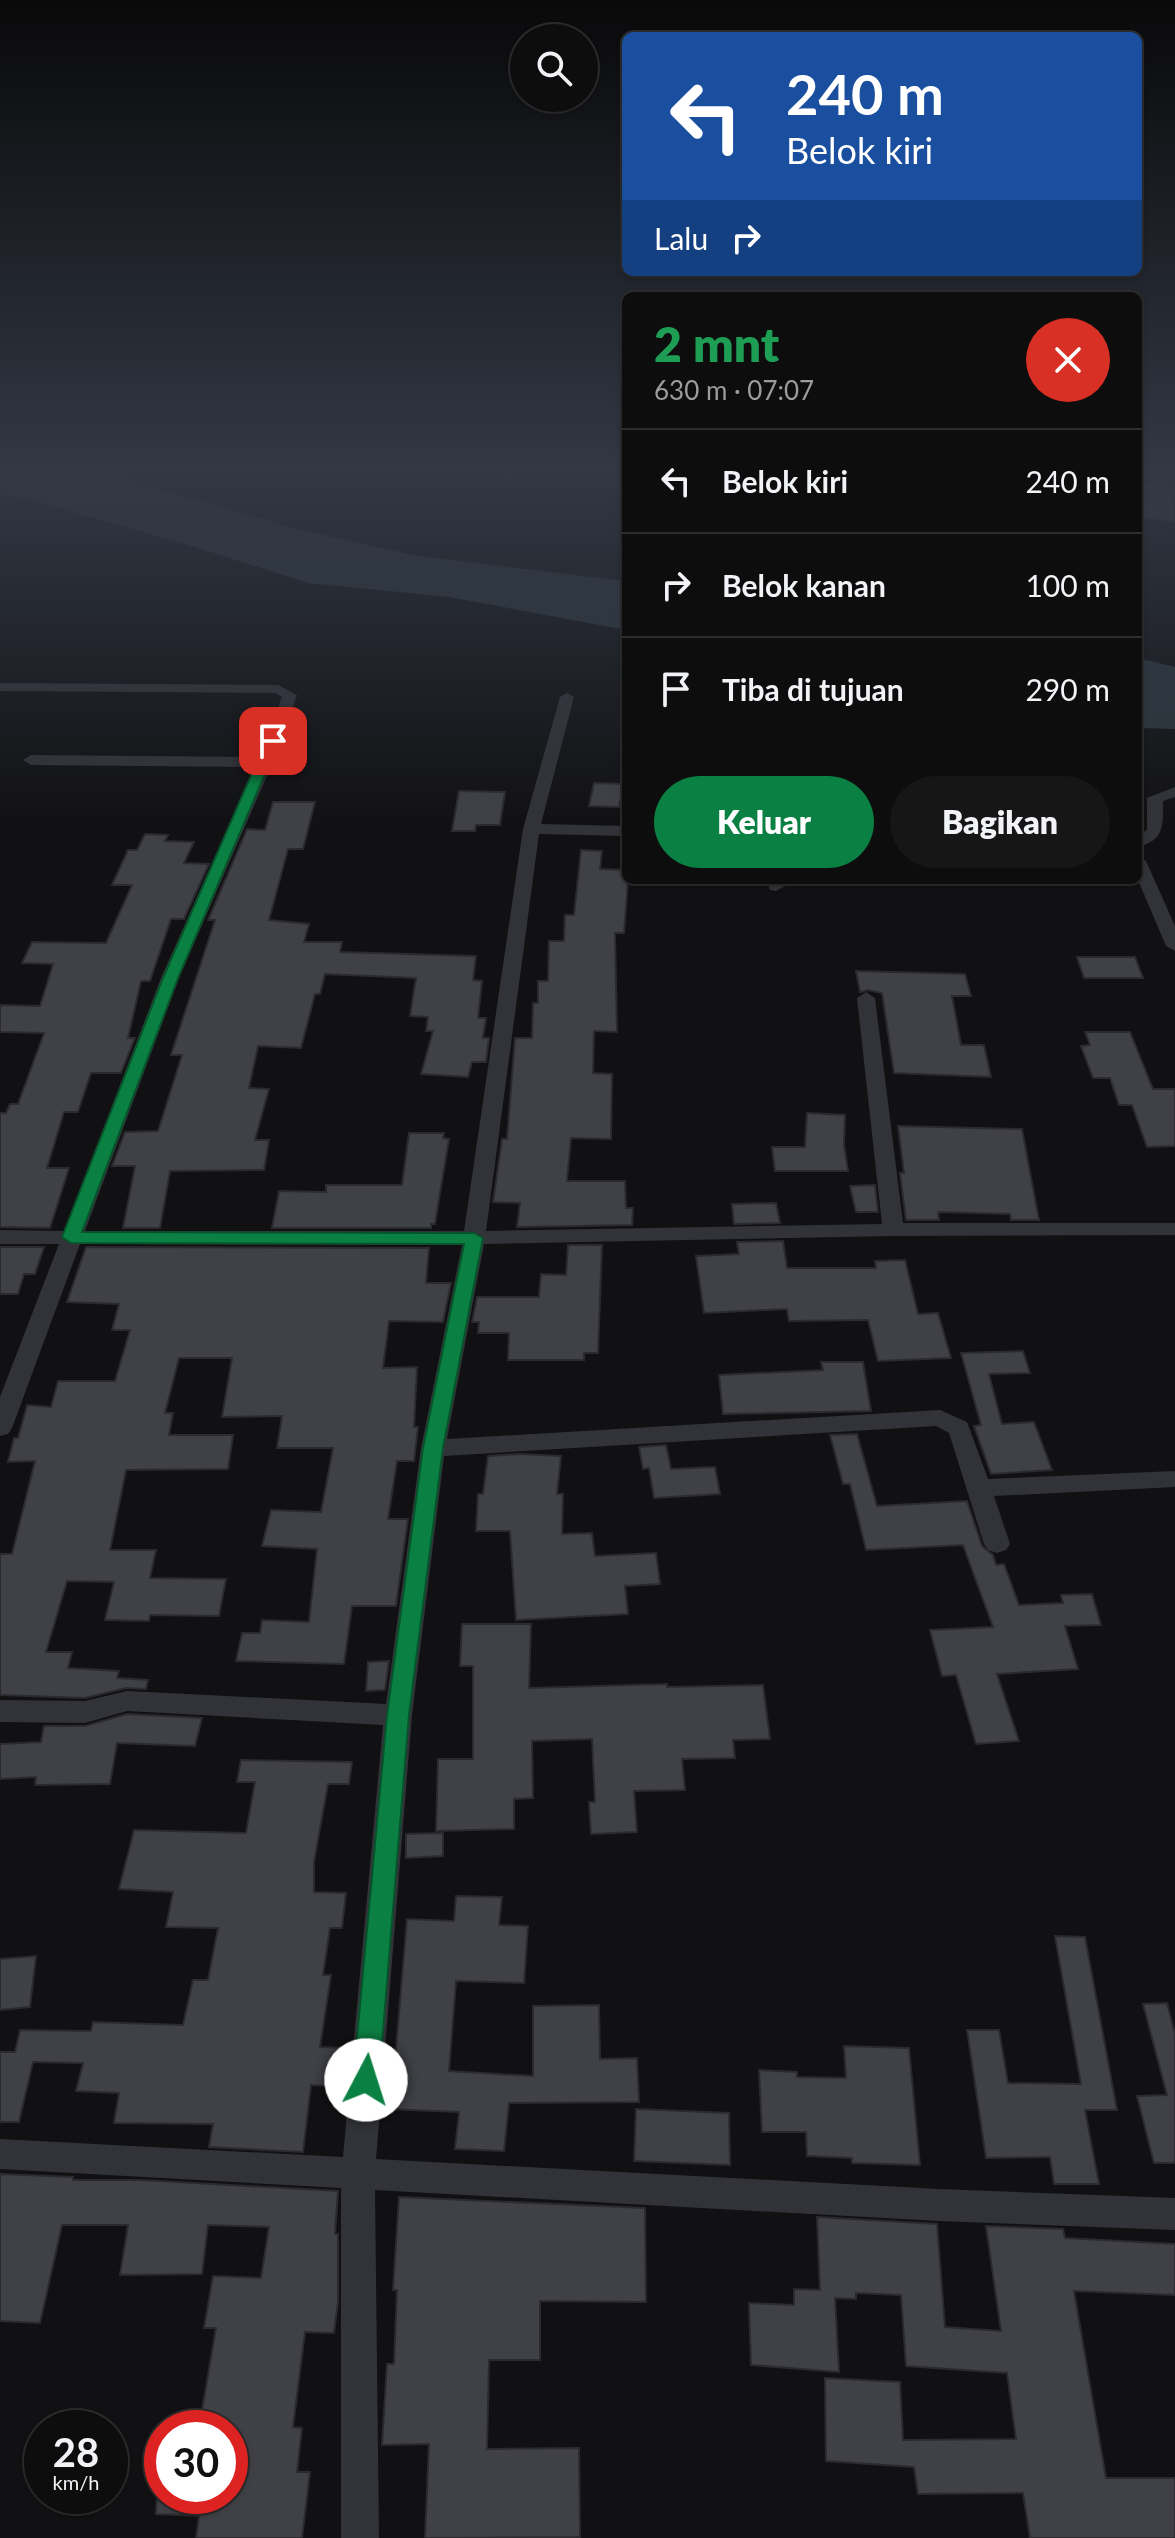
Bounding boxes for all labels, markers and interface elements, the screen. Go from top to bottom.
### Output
map controls [510,24,598,112]
button: search [510,24,598,112]
text: 240 m [786,60,944,127]
icon: left [654,64,758,168]
text: Belok kiri [786,128,933,172]
icon: right [724,216,768,260]
text: Lalu [654,220,708,256]
text: 2 mnt [654,315,779,372]
button: close [1026,318,1110,402]
text: 630 m · 07:07 [654,374,814,406]
icon: left [654,459,698,503]
text: Belok kiri [722,463,848,499]
text: 240 m [1025,463,1110,499]
icon: right [654,563,698,607]
text: Belok kanan [722,567,886,603]
text: 100 m [1025,567,1110,603]
icon: arrive [654,667,698,711]
text: Tiba di tujuan [722,671,904,707]
text: 290 m [1025,671,1110,707]
pin [239,707,307,775]
icon: arrive [251,719,295,763]
button: Keluar [654,776,874,868]
button: Bagikan [890,776,1110,868]
position arrow [324,2038,408,2122]
speed limit sign: 30 [144,2410,248,2514]
text: 28 [53,2428,99,2476]
text: km/h [53,2470,99,2494]

